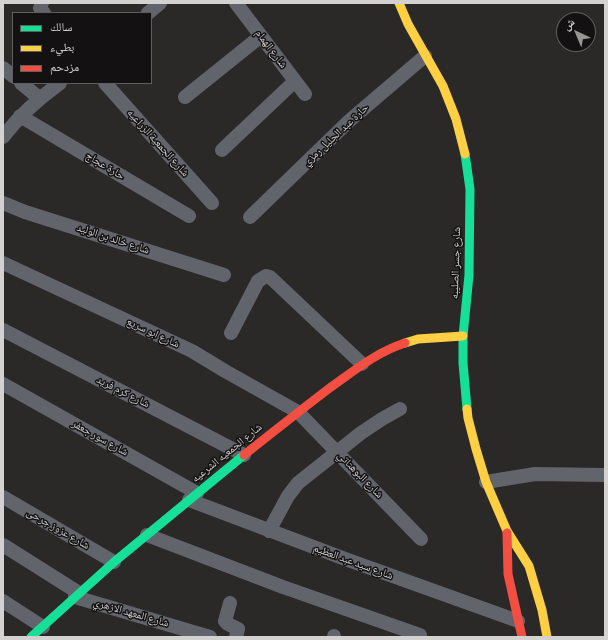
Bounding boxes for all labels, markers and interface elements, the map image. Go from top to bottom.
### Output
legend [12,12,152,84]
north arrow [556,12,596,52]
text: ش [559,14,577,33]
text: سالك [50,18,72,35]
street label: شارع الهمام [252,27,290,71]
text: بطيء [50,38,74,55]
text: مزدحم [50,58,79,75]
street label: حارة عبد الجليل رمزي [300,101,372,169]
street label: شارع الجمعية الزراعيه [124,106,192,180]
street label: حارة عجاج [83,149,127,183]
street label: شارع خالد بن الوليد [75,221,151,257]
street label: شارع جسر الصليبه [448,227,464,299]
street label: شارع ابو سريع [124,315,182,351]
street label: شارع كرم فريد [94,373,152,411]
street label: شارع سور جعفر [70,417,130,459]
street label: شارع الجمعيه الشرعيه [189,421,265,485]
street label: شارع البوهتاتي [334,449,386,501]
street label: شارع عزوز جرحى [24,506,92,552]
street label: شارع سيد عبد العظيم [311,541,395,583]
street label: شارع المعهد الازهري [92,596,170,630]

